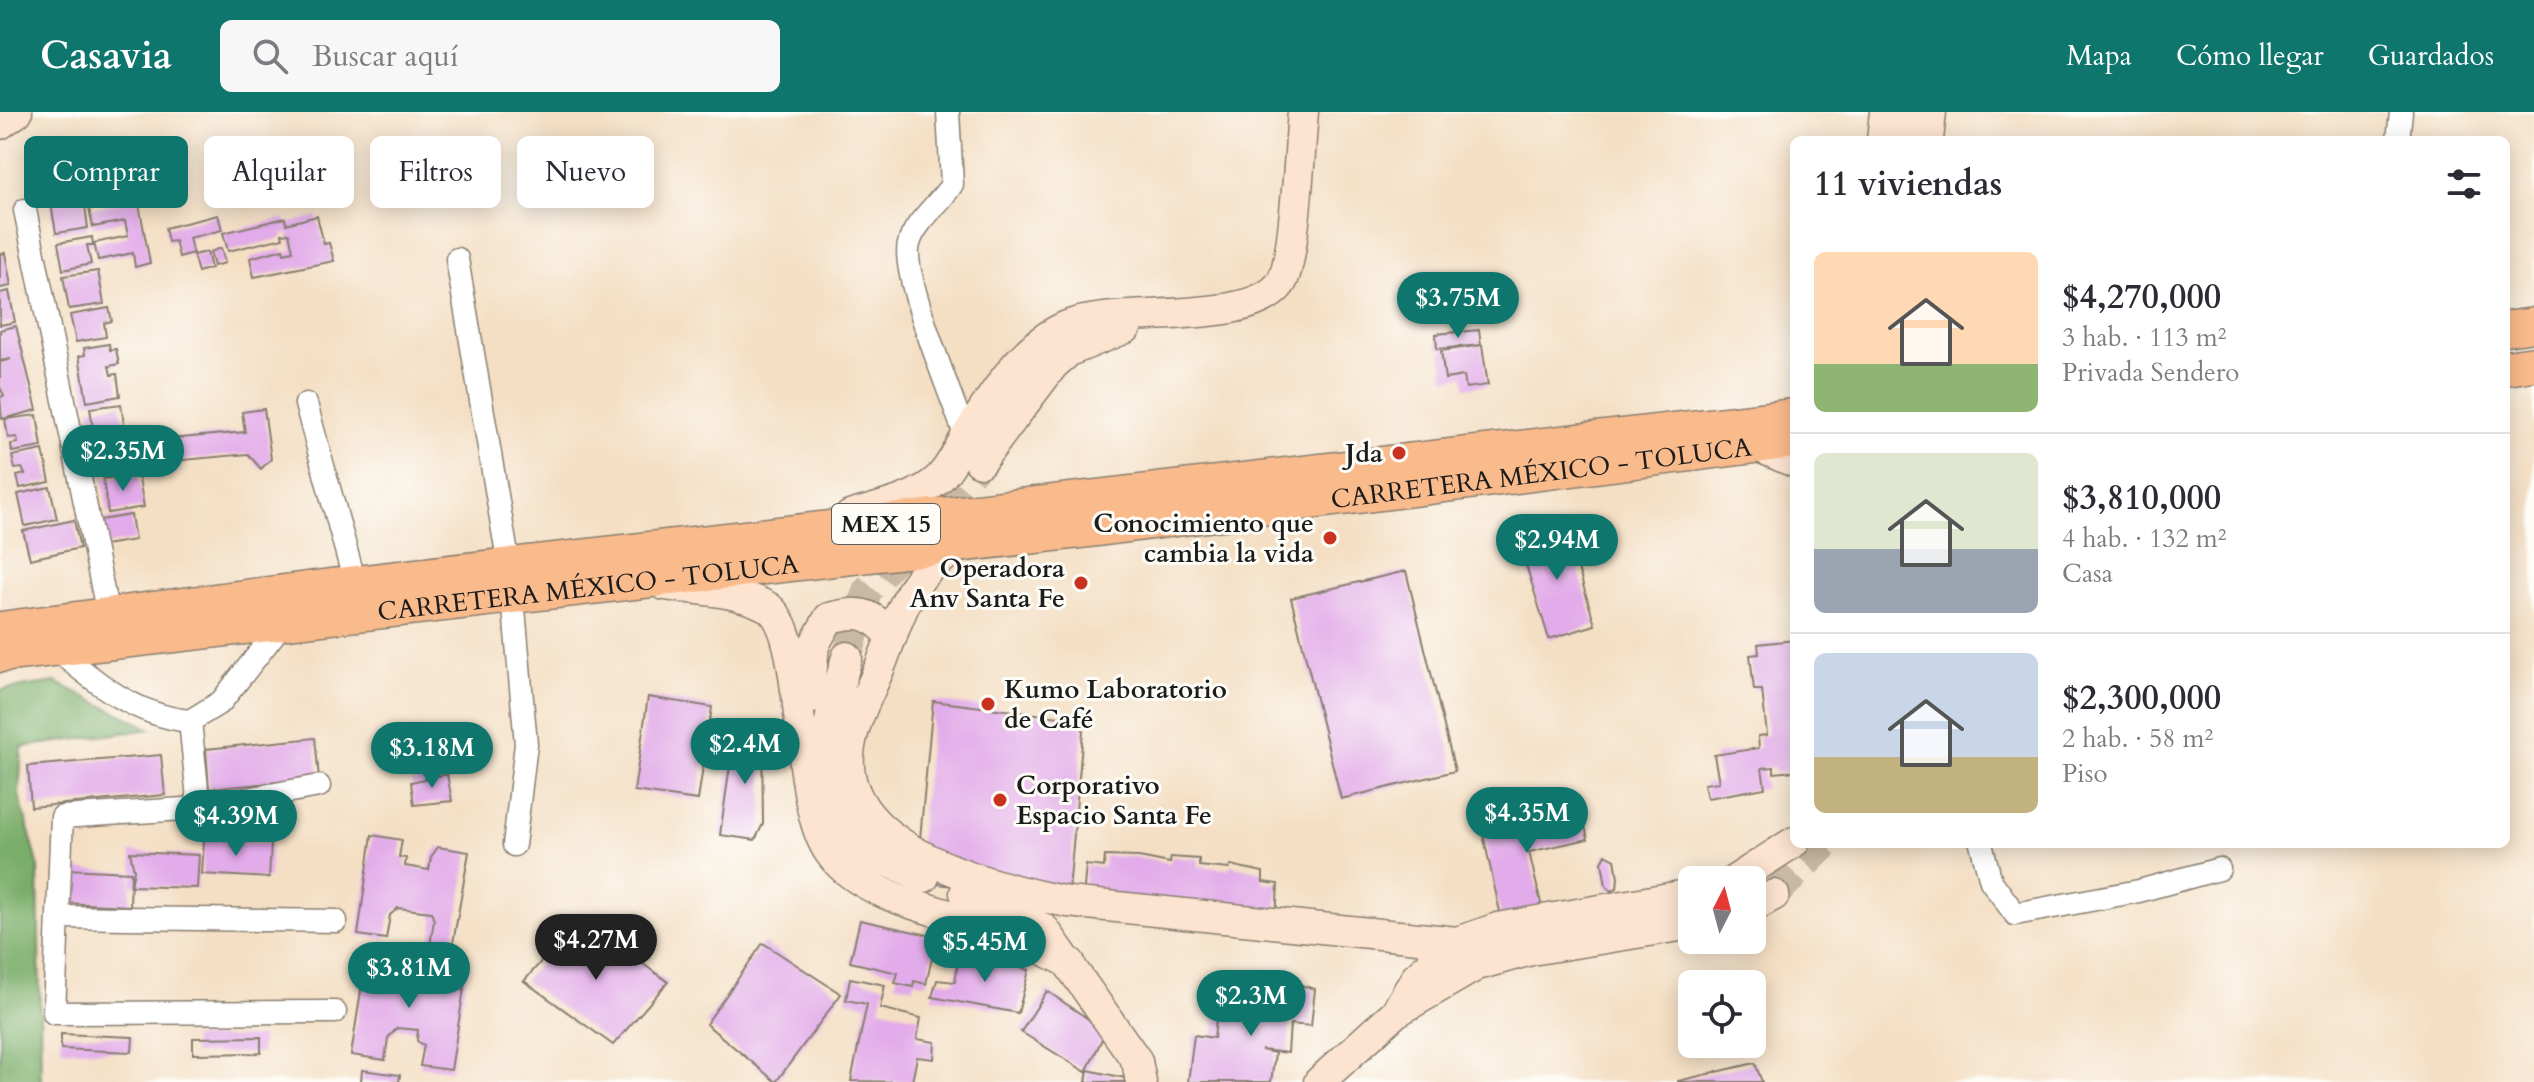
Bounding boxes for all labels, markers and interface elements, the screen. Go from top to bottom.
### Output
search box [220,20,780,92]
text: Casavia [40,30,172,82]
icon: search [248,34,292,78]
text: Buscar aquí [312,36,458,77]
text: Mapa [2066,37,2132,75]
text: Cómo llegar [2176,37,2324,75]
text: Guardados [2368,37,2494,75]
chip: Comprar [24,136,188,208]
chip: Alquilar [204,136,354,208]
chip: Filtros [370,136,501,208]
chip: Nuevo [517,136,654,208]
text: 11 viviendas [1814,161,2002,207]
icon: filters [2442,162,2486,206]
pin: $3.75M [1393,272,1523,340]
text: $4,270,000 [2062,274,2221,320]
text: $3.75M [1415,280,1501,315]
icon: home [1878,284,1974,380]
text: 3 hab. · 113 m² [2062,320,2227,355]
text: Privada Sendero [2062,355,2239,390]
pin: $2.35M [58,425,188,493]
street label: CARRETERA MÉXICO - TOLUCA [1329,429,1754,517]
text: $2.35M [80,433,166,468]
place label: Jda [1341,436,1383,471]
marker: Jda [1390,444,1408,462]
text: $3,810,000 [2062,475,2221,521]
icon: home [1878,485,1974,581]
road number: MEX 15 [832,504,940,544]
place label: Conocimiento que cambia la vida [1093,506,1314,571]
pin: $2.94M [1492,514,1622,582]
text: 4 hab. · 132 m² [2062,521,2227,556]
text: $2.94M [1514,522,1600,557]
marker: Conocimiento que cambia la vida [1321,529,1339,547]
street label: CARRETERA MÉXICO - TOLUCA [376,546,801,629]
place label: Operadora Anv Santa Fe [910,551,1065,616]
text: Casa [2062,556,2113,591]
marker: Operadora Anv Santa Fe [1072,574,1090,592]
place label: Kumo Laboratorio de Café [1004,672,1227,737]
text: $2,300,000 [2062,675,2221,721]
icon: home [1878,685,1974,781]
marker: Kumo Laboratorio de Café [979,695,997,713]
pin: $2.4M [689,718,801,786]
text: 2 hab. · 58 m² [2062,721,2213,756]
pin: $3.18M [367,722,497,790]
text: $2.4M [709,726,781,761]
text: $3.18M [389,730,475,765]
text: Piso [2062,756,2107,791]
place label: Corporativo Espacio Santa Fe [1016,768,1212,833]
pin: $4.35M [1462,787,1592,855]
pin: $4.39M [171,790,301,858]
marker: Corporativo Espacio Santa Fe [991,791,1009,809]
text: $4.35M [1484,795,1570,830]
text: $4.39M [193,798,279,833]
north arrow [1678,866,1766,954]
map controls [1678,866,1766,1058]
pin: $4.27M [531,914,661,982]
pin: $5.45M [920,916,1050,984]
text: $4.27M [553,922,639,957]
text: $5.45M [942,924,1028,959]
pin: $3.81M [344,942,474,1010]
text: $3.81M [366,950,452,985]
pin: $2.3M [1195,970,1307,1038]
button: locate [1678,970,1766,1058]
text: $2.3M [1215,978,1287,1013]

